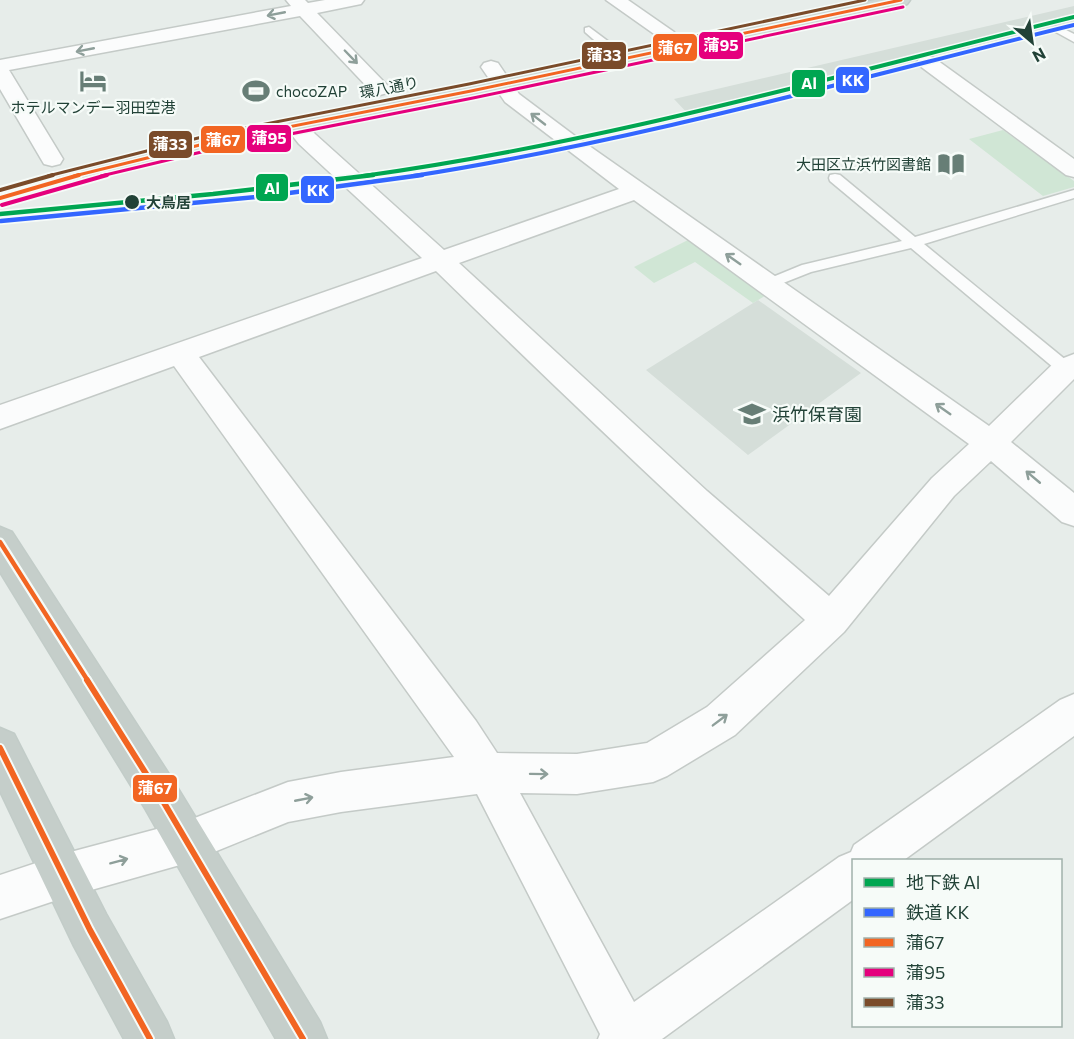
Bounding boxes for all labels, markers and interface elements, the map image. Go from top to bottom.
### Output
one-way arrow [267,9,287,20]
north arrow [1002,12,1062,72]
line badge: 蒲95 [698,31,744,60]
line badge: 蒲67 [652,33,698,62]
text: 蒲95 [703,35,739,54]
text: 蒲67 [658,38,692,57]
line badge: 蒲33 [581,41,627,70]
text: N [1030,44,1049,67]
one-way arrow [76,45,95,56]
text: 蒲33 [587,45,621,64]
one-way arrow [343,49,358,64]
hotel icon: ホテルマンデー羽田空港 [78,66,108,96]
line badge: KK [835,66,870,94]
line badge: Al [791,69,826,98]
text: KK [842,70,864,89]
street label: 環八通り [358,72,420,102]
text: Al [801,73,817,92]
sports icon: chocoZAP [241,76,271,106]
place label: chocoZAP [276,82,347,100]
place label: ホテルマンデー羽田空港 [10,98,176,116]
one-way arrow [531,113,547,126]
line badge: 蒲95 [246,124,292,153]
line badge: 蒲67 [200,125,246,154]
text: 蒲95 [251,128,287,147]
line badge: 蒲33 [148,130,193,159]
text: 蒲67 [206,130,240,149]
text: 蒲33 [153,134,187,153]
library icon: 大田区立浜竹図書館 [936,149,966,179]
place label: 大田区立浜竹図書館 [796,155,931,173]
line badge: Al [255,173,289,202]
line badge: KK [300,175,335,204]
text: Al [264,178,280,197]
text: KK [307,180,329,199]
marker: 大鳥居 [123,193,141,211]
place label: 大鳥居 [146,193,191,211]
one-way arrow [725,253,742,265]
school or university icon: 浜竹保育園 [737,399,767,429]
place label: 浜竹保育園 [772,403,862,425]
one-way arrow [936,403,952,415]
one-way arrow [1025,471,1041,484]
one-way arrow [712,713,728,726]
one-way arrow [528,768,548,780]
line badge: 蒲67 [132,774,178,803]
text: 蒲67 [138,778,172,797]
one-way arrow [293,793,313,804]
one-way arrow [109,854,128,866]
legend [852,859,1062,1027]
text: 地下鉄 Al [906,871,980,893]
text: 鉄道 KK [906,901,970,923]
text: 蒲67 [906,931,944,953]
text: 蒲95 [906,961,945,983]
text: 蒲33 [906,991,945,1013]

